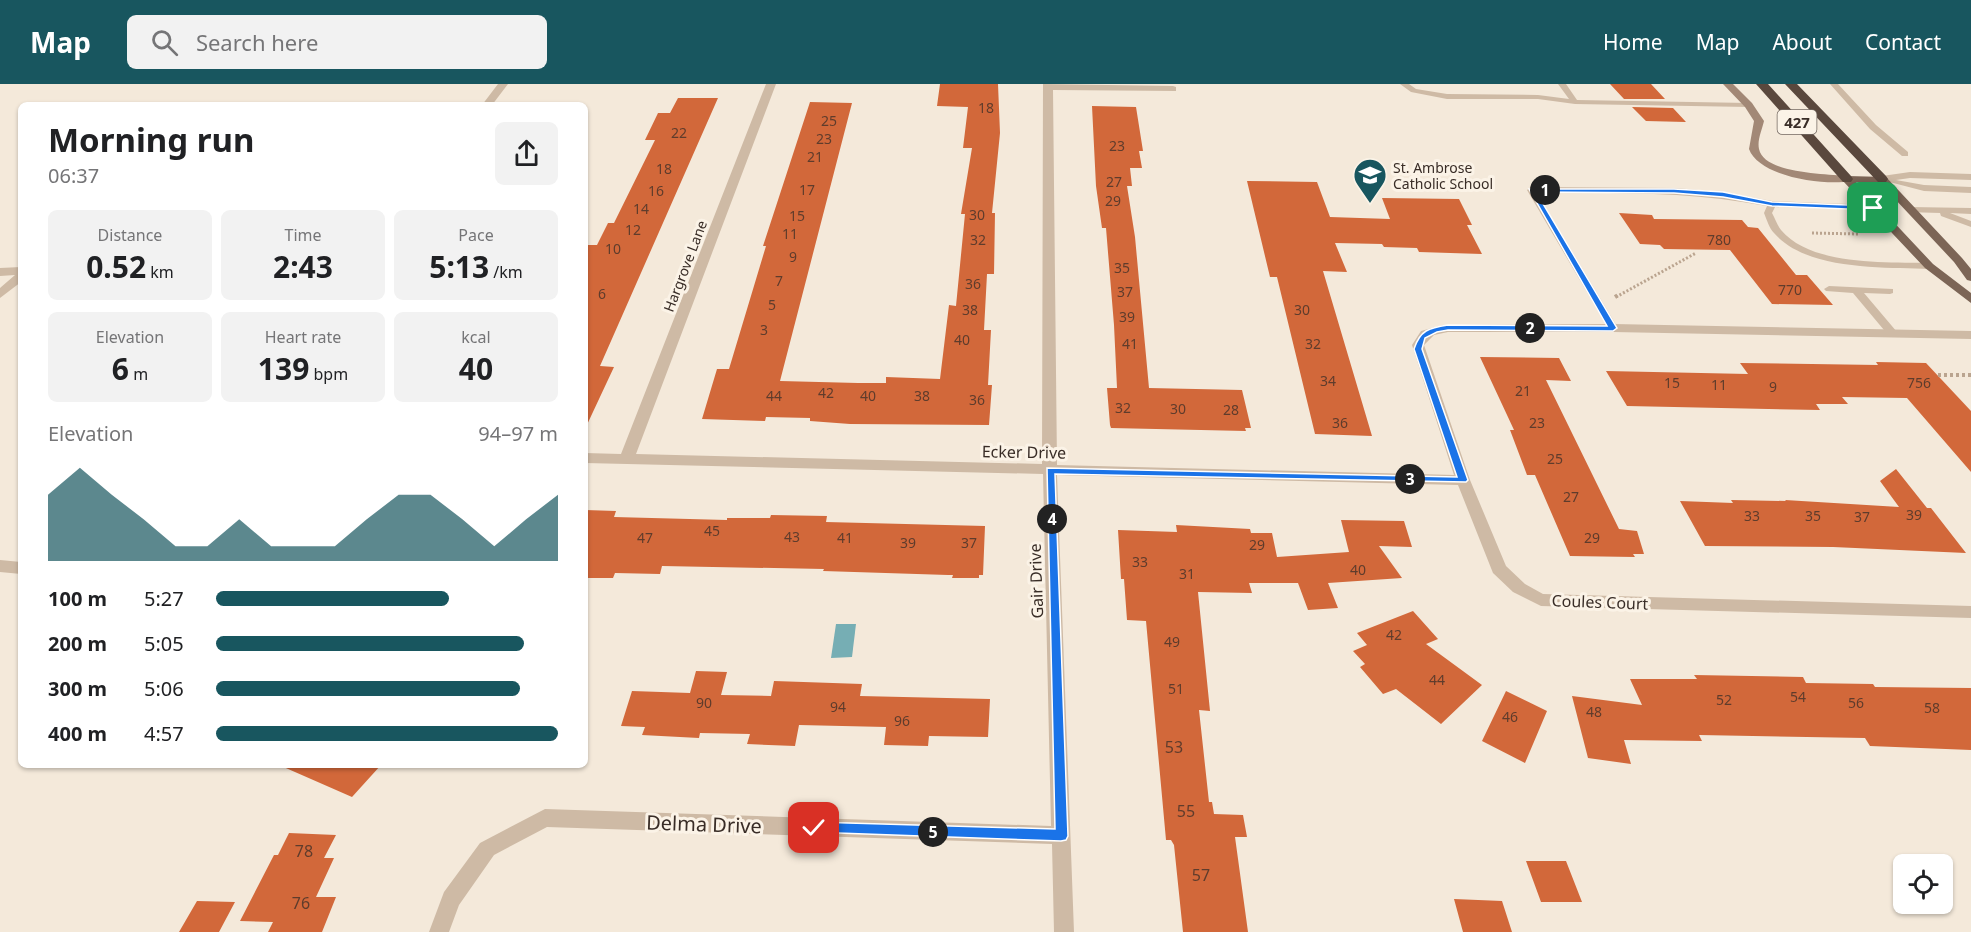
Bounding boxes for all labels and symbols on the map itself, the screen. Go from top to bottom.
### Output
house number: 18 [978,98,994,117]
road number: 427 [1778,110,1816,134]
house number: 25 [821,111,837,130]
house number: 22 [671,123,687,142]
house number: 23 [816,129,832,148]
house number: 23 [1109,136,1125,155]
house number: 21 [807,147,823,166]
school or university icon: St. Ambrose Catholic School [1352,157,1388,204]
place label: St. Ambrose Catholic School [1393,158,1493,193]
house number: 18 [656,159,672,178]
house number: 27 [1106,172,1122,191]
pin: 1 [1530,175,1560,205]
house number: 17 [799,180,815,199]
house number: 16 [648,181,664,200]
pin [1847,182,1898,233]
house number: 29 [1105,191,1121,210]
house number: 14 [633,199,649,218]
house number: 30 [969,205,985,224]
house number: 15 [789,206,805,225]
street label: Hargrove Lane [659,217,711,314]
house number: 12 [625,220,641,239]
house number: 11 [782,224,798,243]
house number: 32 [970,230,986,249]
house number: 780 [1707,230,1731,249]
house number: 10 [605,239,621,258]
house number: 9 [789,247,797,266]
house number: 35 [1114,258,1130,277]
house number: 7 [775,271,783,290]
house number: 36 [965,274,981,293]
house number: 770 [1778,280,1802,299]
house number: 37 [1117,282,1133,301]
house number: 6 [598,284,606,303]
house number: 5 [768,295,776,314]
house number: 38 [962,300,978,319]
house number: 30 [1294,300,1310,319]
house number: 39 [1119,307,1135,326]
pin: 2 [1515,313,1545,343]
house number: 3 [760,320,768,339]
house number: 40 [954,330,970,349]
house number: 41 [1122,334,1138,353]
house number: 32 [1305,334,1321,353]
house number: 34 [1320,371,1336,390]
house number: 15 [1664,373,1680,392]
house number: 756 [1907,373,1931,392]
house number: 11 [1711,375,1727,394]
house number: 9 [1769,377,1777,396]
house number: 21 [1515,381,1531,400]
house number: 42 [818,383,834,402]
house number: 44 [766,386,782,405]
house number: 40 [860,386,876,405]
house number: 38 [914,386,930,405]
house number: 36 [969,390,985,409]
house number: 32 [1115,398,1131,417]
house number: 30 [1170,399,1186,418]
house number: 28 [1223,400,1239,419]
house number: 36 [1332,413,1348,432]
house number: 23 [1529,413,1545,432]
street label: Ecker Drive [982,440,1066,464]
house number: 25 [1547,449,1563,468]
pin: 3 [1395,464,1425,494]
house number: 27 [1563,487,1579,506]
pin: 4 [1037,504,1067,534]
house number: 39 [1906,505,1922,524]
house number: 33 [1744,506,1760,525]
house number: 35 [1805,506,1821,525]
house number: 37 [1854,507,1870,526]
house number: 45 [704,521,720,540]
house number: 43 [784,527,800,546]
house number: 47 [637,528,653,547]
house number: 41 [837,528,853,547]
house number: 29 [1584,528,1600,547]
house number: 39 [900,533,916,552]
house number: 37 [961,533,977,552]
house number: 29 [1249,535,1265,554]
street label: Gair Drive [1024,543,1048,619]
house number: 33 [1132,552,1148,571]
house number: 40 [1350,560,1366,579]
house number: 31 [1179,564,1195,583]
street label: Coules Court [1551,589,1649,615]
house number: 42 [1386,625,1402,644]
house number: 49 [1164,632,1180,651]
house number: 44 [1429,670,1445,689]
house number: 51 [1168,679,1184,698]
house number: 54 [1790,687,1806,706]
house number: 52 [1716,690,1732,709]
house number: 90 [696,693,712,712]
house number: 56 [1848,693,1864,712]
house number: 94 [830,697,846,716]
house number: 58 [1924,698,1940,717]
house number: 48 [1586,702,1602,721]
house number: 46 [1502,707,1518,726]
house number: 96 [894,711,910,730]
house number: 53 [1165,736,1183,758]
house number: 55 [1177,800,1195,822]
pin [788,802,839,853]
street label: Delma Drive [646,808,762,840]
pin: 5 [918,817,948,847]
house number: 78 [295,840,313,862]
house number: 57 [1192,864,1210,886]
house number: 76 [292,892,310,914]

